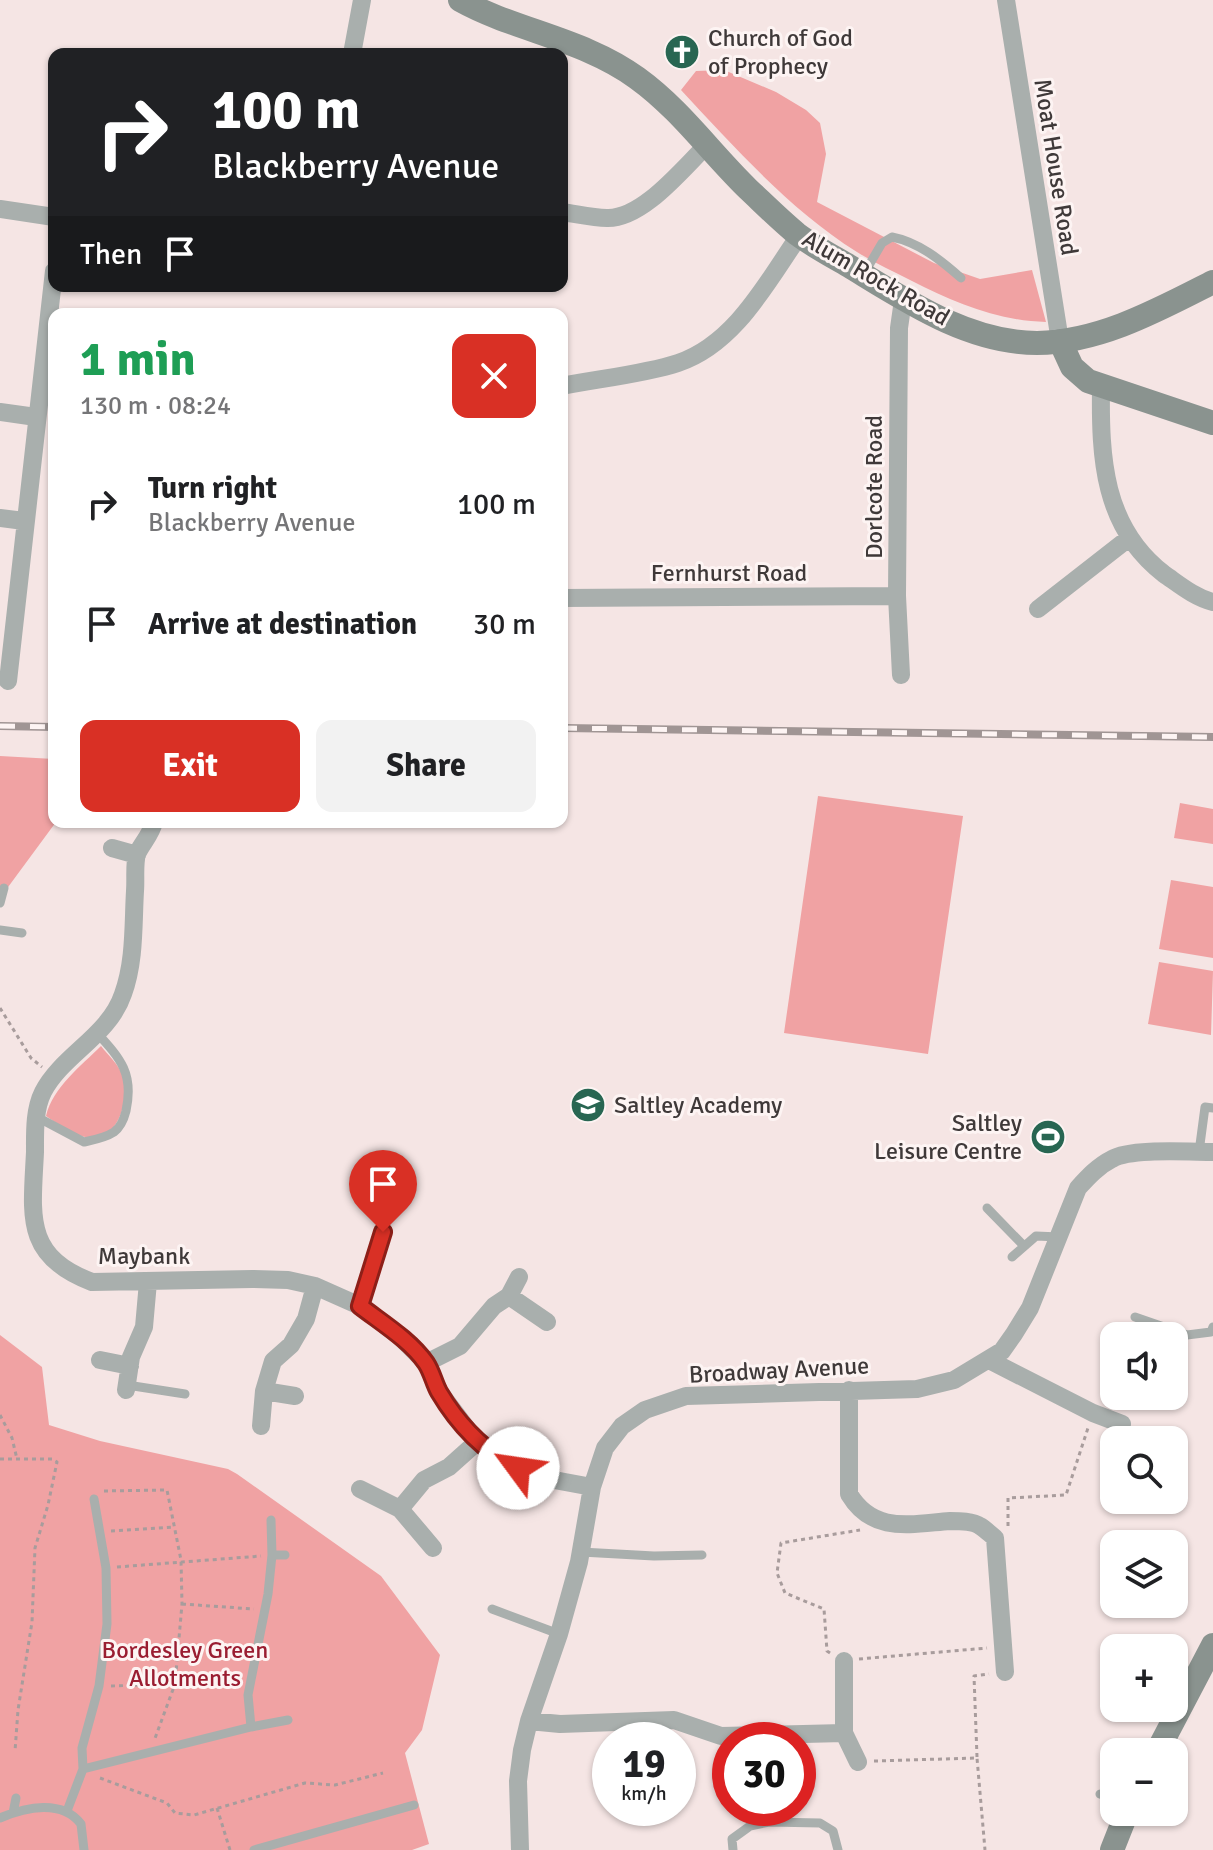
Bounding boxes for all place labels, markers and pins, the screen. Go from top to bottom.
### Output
place label: Church of God of Prophecy [708,23,853,81]
church icon: Church of God of Prophecy [663,33,701,71]
school or university icon: Saltley Academy [569,1086,607,1124]
place label: Saltley Academy [614,1090,782,1120]
place label: Saltley Leisure Centre [874,1108,1022,1166]
sports icon: Saltley Leisure Centre [1029,1118,1067,1156]
pin [349,1150,417,1232]

